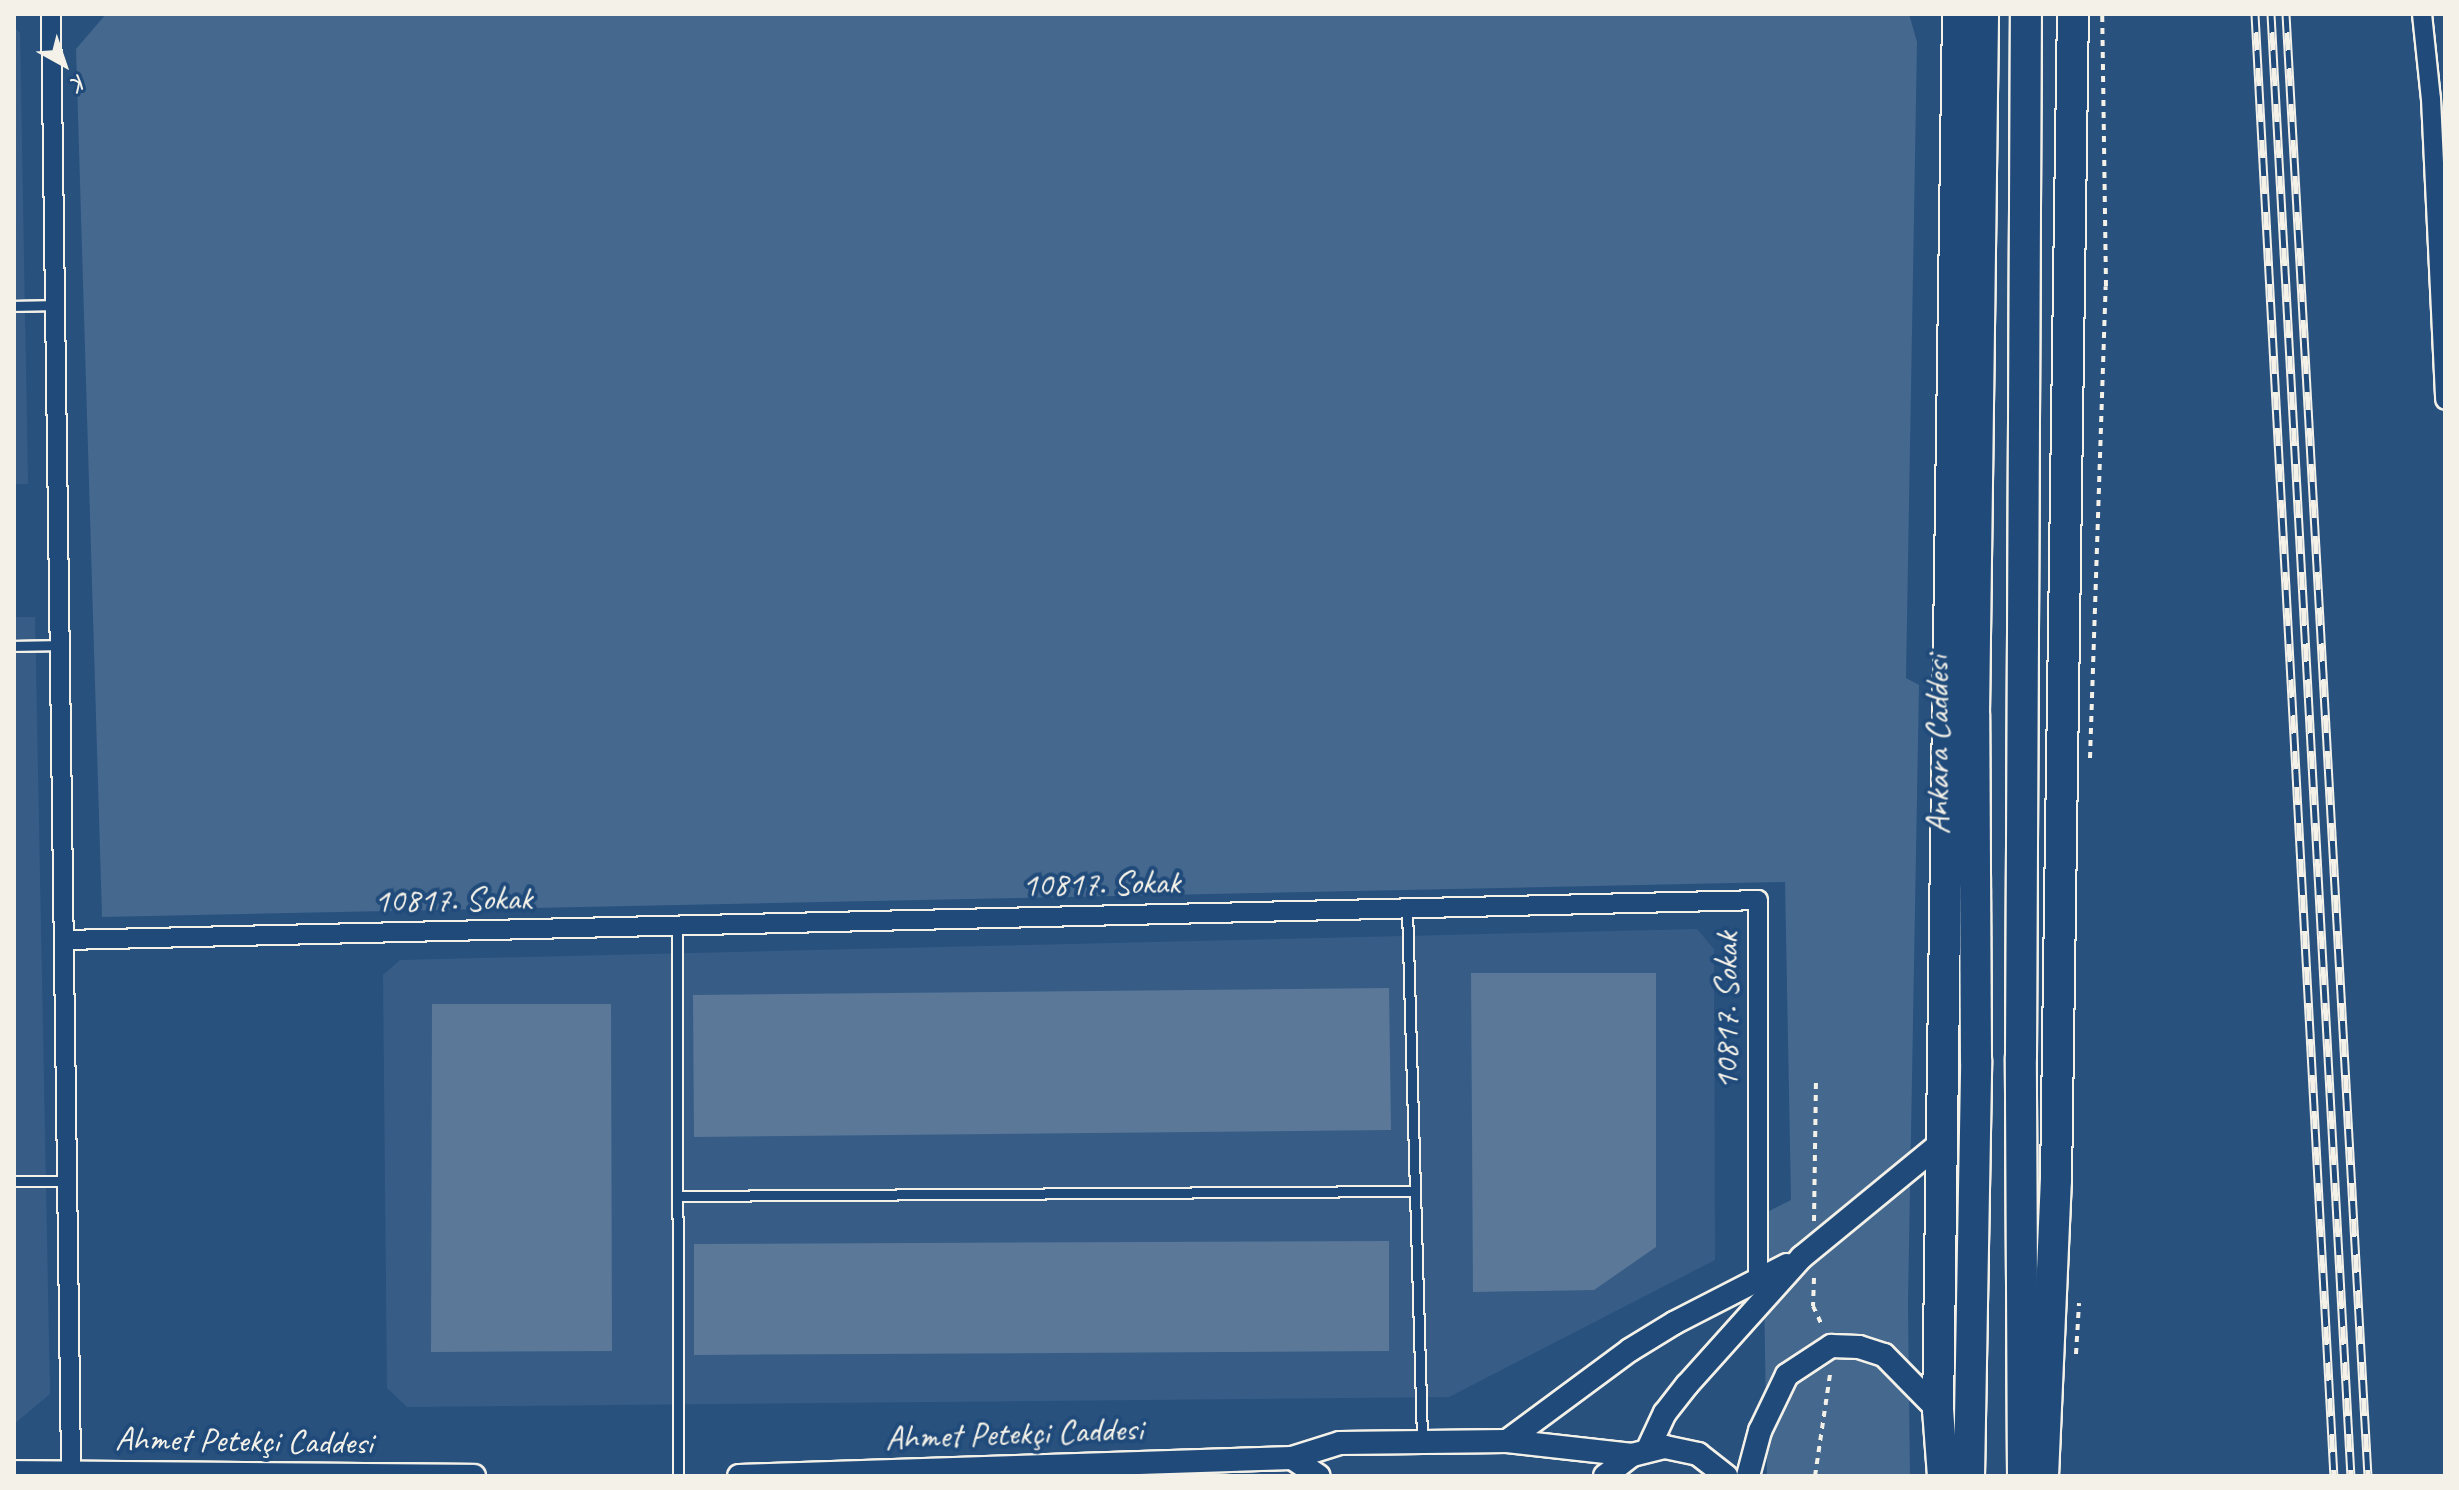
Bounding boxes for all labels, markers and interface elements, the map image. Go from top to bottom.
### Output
north arrow [24,24,104,104]
text: K [66,68,93,97]
street label: Ankara Caddesi [1917,655,1957,835]
street label: 10817. Sokak [1022,861,1180,905]
street label: 10817. Sokak [374,877,532,921]
street label: 10817. Sokak [1706,932,1746,1090]
street label: Ahmet Petekçi Caddesi [884,1408,1144,1458]
street label: Ahmet Petekçi Caddesi [114,1417,374,1463]

